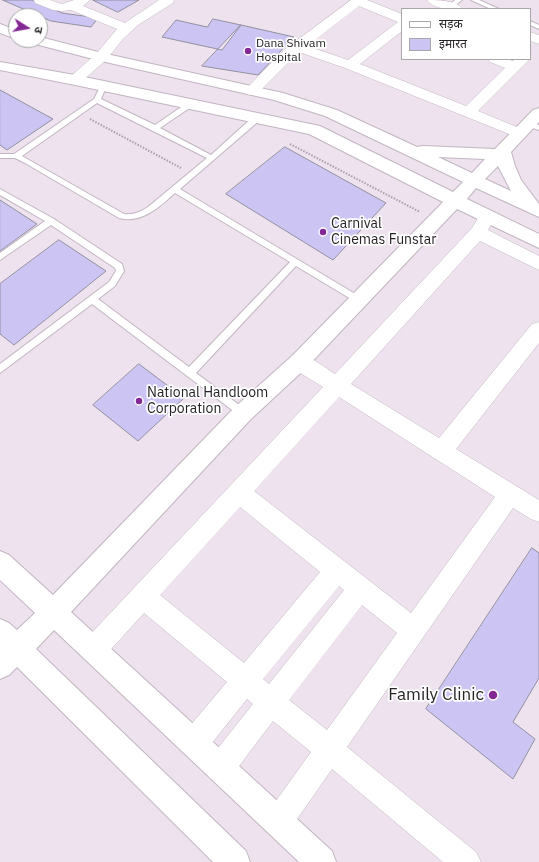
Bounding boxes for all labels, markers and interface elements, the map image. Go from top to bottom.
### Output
north arrow [8,8,48,48]
legend [401,8,531,60]
text: सड़क [439,16,463,31]
text: उ [31,26,46,35]
text: इमारत [439,36,467,51]
place label: Dana Shivam Hospital [256,37,326,65]
marker: Dana Shivam Hospital [243,46,253,56]
place label: Carnival Cinemas Funstar [331,216,436,248]
marker: Carnival Cinemas Funstar [318,227,328,237]
place label: National Handloom Corporation [147,385,268,418]
marker: National Handloom Corporation [134,396,144,406]
place label: Family Clinic [388,685,484,705]
marker: Family Clinic [487,689,499,701]

